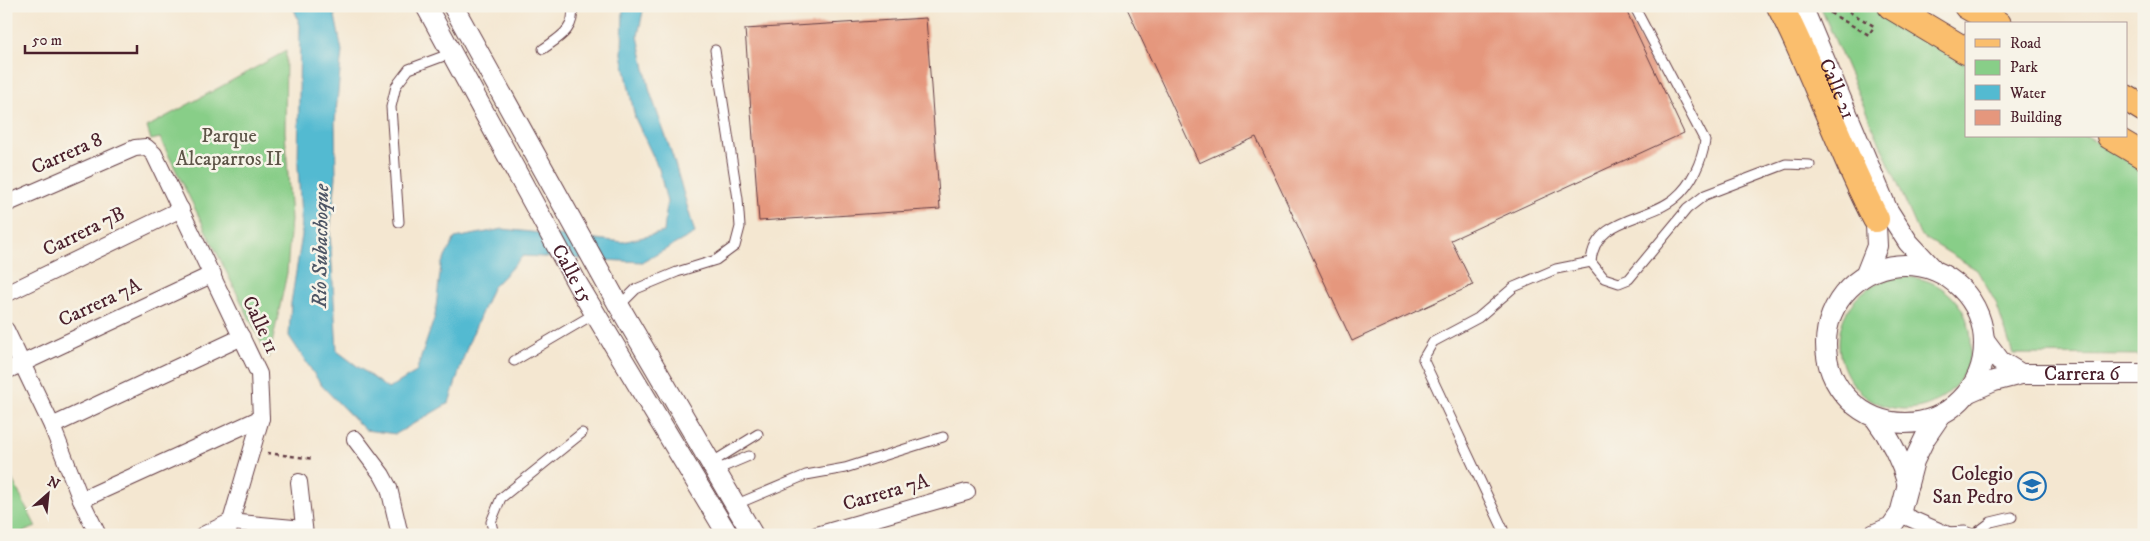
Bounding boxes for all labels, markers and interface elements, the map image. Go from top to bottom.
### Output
scale bar [25,22,138,54]
legend [1965,22,2128,138]
text: 50 m [32,31,62,50]
text: Road [2010,34,2042,53]
street label: Calle 21 [1813,55,1861,123]
text: Park [2010,58,2039,77]
text: Water [2009,84,2046,103]
text: Building [2010,108,2062,127]
park label: Parque Alcaparros II [176,124,282,172]
street label: Carrera 8 [28,127,106,181]
water label: Río Subachoque [307,183,336,309]
street label: Carrera 7B [39,201,129,263]
street label: Calle 15 [546,240,599,308]
street label: Carrera 7A [55,273,146,333]
street label: Calle 11 [236,292,284,358]
street label: Carrera 6 [2044,362,2120,387]
place label: Colegio San Pedro [1933,462,2013,510]
north arrow [22,468,72,518]
street label: Carrera 7A [840,469,932,517]
school or university icon: Colegio San Pedro [2017,471,2047,501]
text: N [44,473,63,494]

